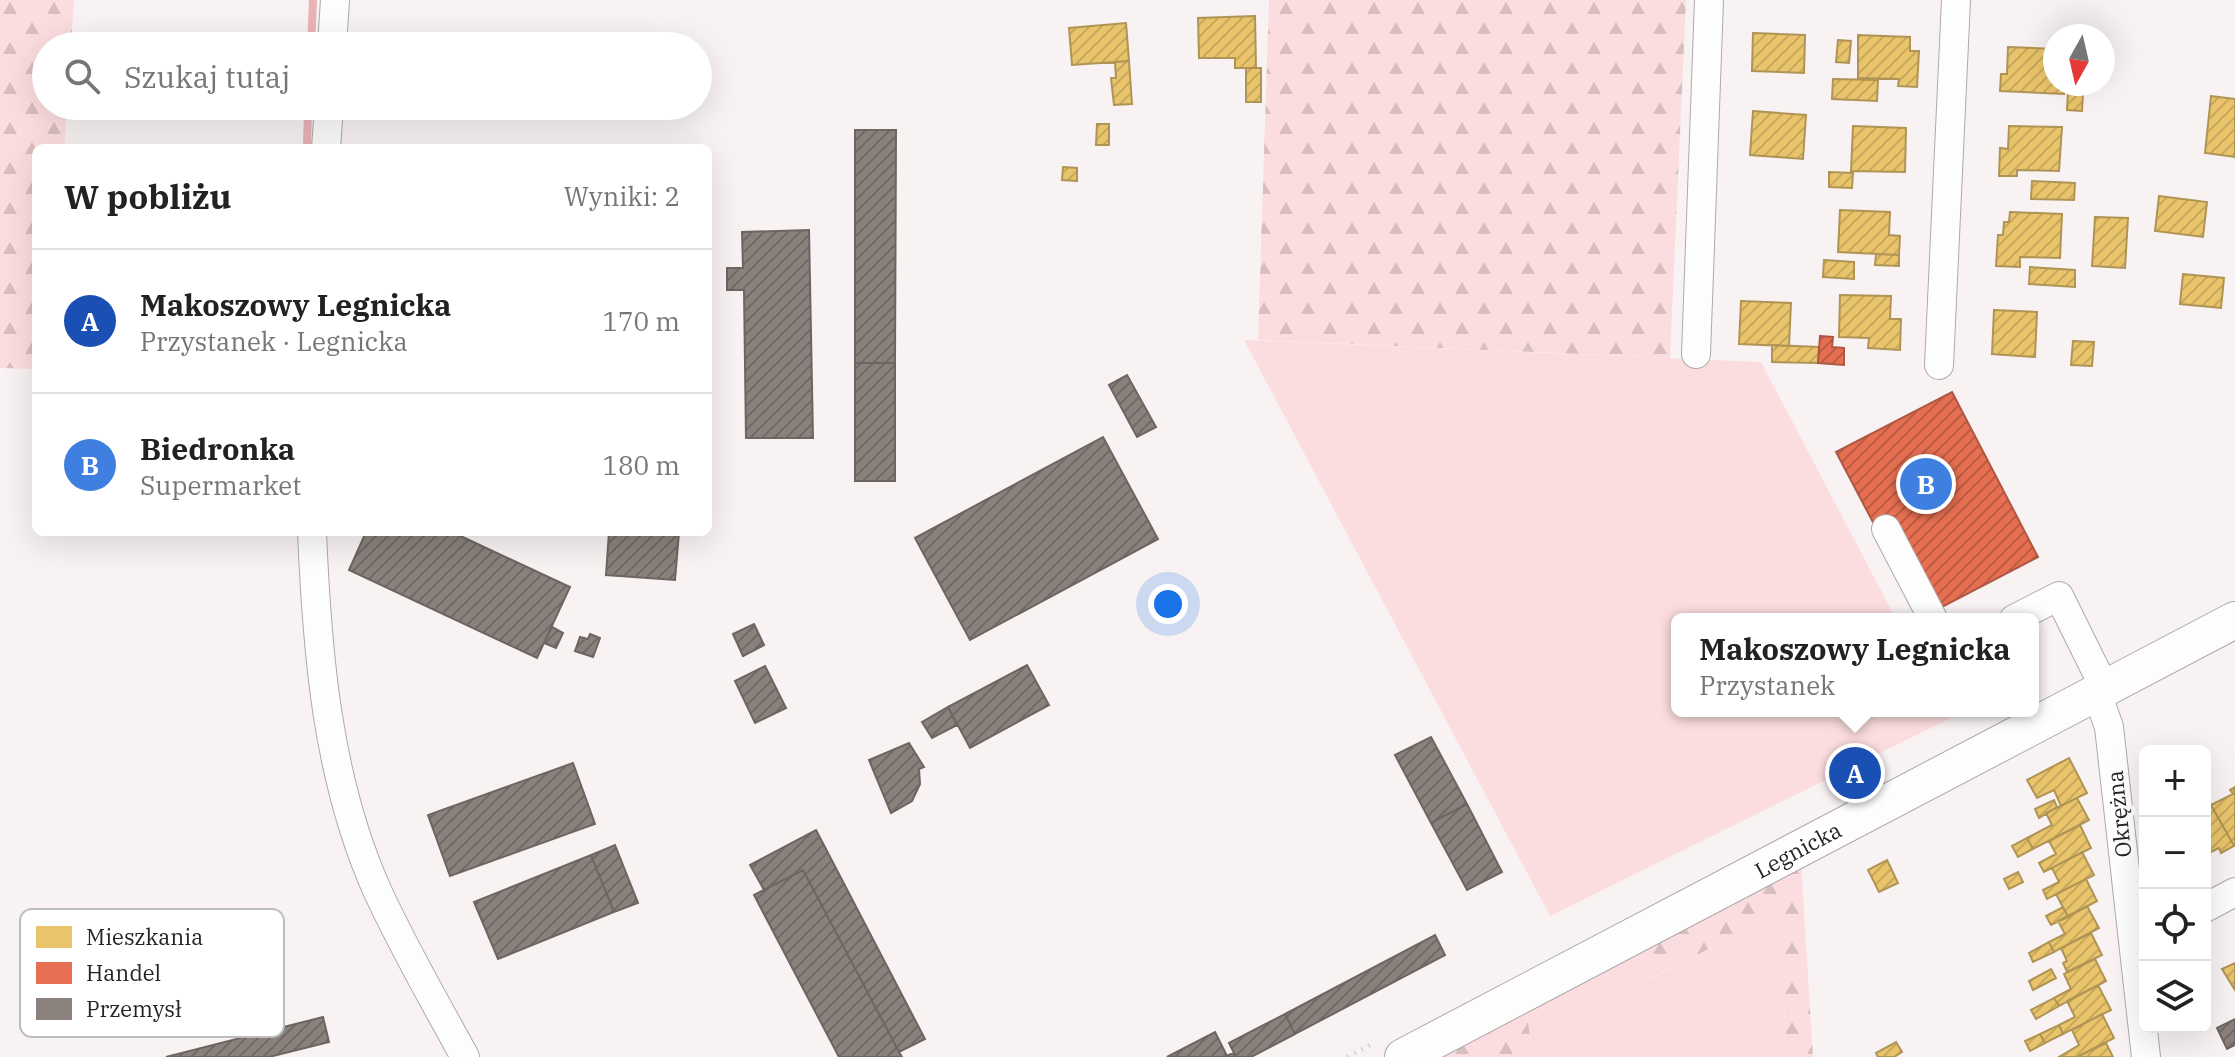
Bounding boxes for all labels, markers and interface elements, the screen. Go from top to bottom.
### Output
north arrow [2043,24,2115,96]
search box [32,32,712,120]
icon: search [60,54,104,98]
text: Szukaj tutaj [124,57,290,96]
text: W pobliżu [64,174,232,218]
text: Wyniki: 2 [564,179,680,213]
text: Makoszowy Legnicka [140,285,451,324]
text: A [81,304,99,338]
text: 170 m [602,304,680,338]
text: Przystanek · Legnicka [140,324,408,358]
text: Biedronka [140,429,295,468]
text: B [81,448,99,482]
text: 180 m [602,448,680,482]
pin: B [1900,454,1952,514]
text: Supermarket [140,468,301,502]
your location [1148,584,1188,624]
popup [1671,613,2039,717]
text: Makoszowy Legnicka [1699,629,2011,668]
text: Przystanek [1699,668,1835,702]
pin: A [1829,743,1881,803]
map controls [2139,745,2211,1033]
button: + [2139,745,2211,817]
street label: Okrężna [2100,769,2137,859]
street label: Legnicka [1749,815,1846,884]
button: − [2139,817,2211,889]
button: locate [2139,889,2211,961]
legend [20,909,284,1037]
text: Mieszkania [86,922,203,951]
text: Handel [86,958,161,987]
button: layers [2139,961,2211,1033]
text: Przemysł [86,994,182,1023]

